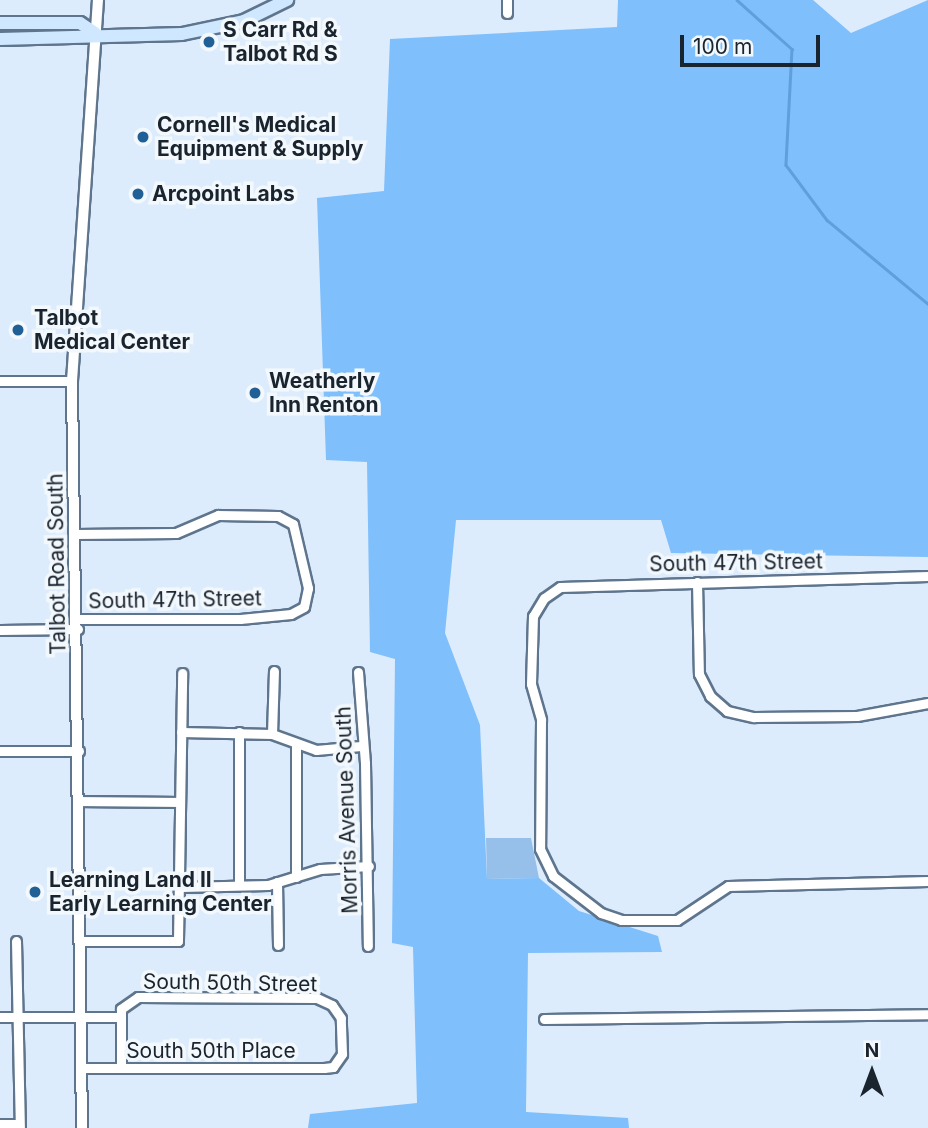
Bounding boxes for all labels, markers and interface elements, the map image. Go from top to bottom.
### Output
place label: S Carr Rd & Talbot Rd S [223,17,338,67]
scale bar [683,21,823,65]
marker: S Carr Rd & Talbot Rd S [201,34,217,50]
text: 100 m [693,34,752,59]
place label: Cornell's Medical Equipment & Supply [157,112,363,162]
marker: Cornell's Medical Equipment & Supply [135,129,151,145]
place label: Arcpoint Labs [152,181,295,207]
marker: Arcpoint Labs [130,186,146,202]
place label: Talbot Medical Center [34,305,190,355]
marker: Talbot Medical Center [8,320,28,340]
place label: Weatherly Inn Renton [269,368,379,418]
marker: Weatherly Inn Renton [247,385,263,401]
street label: Talbot Road South [43,473,71,655]
street label: South 47th Street [649,549,823,577]
street label: South 47th Street [88,586,262,614]
street label: Morris Avenue South [331,706,363,914]
place label: Learning Land II Early Learning Center [49,867,272,917]
marker: Learning Land II Early Learning Center [27,884,43,900]
street label: South 50th Street [143,969,317,997]
north arrow [837,1037,907,1107]
street label: South 50th Place [126,1038,296,1064]
text: N [865,1039,879,1062]

